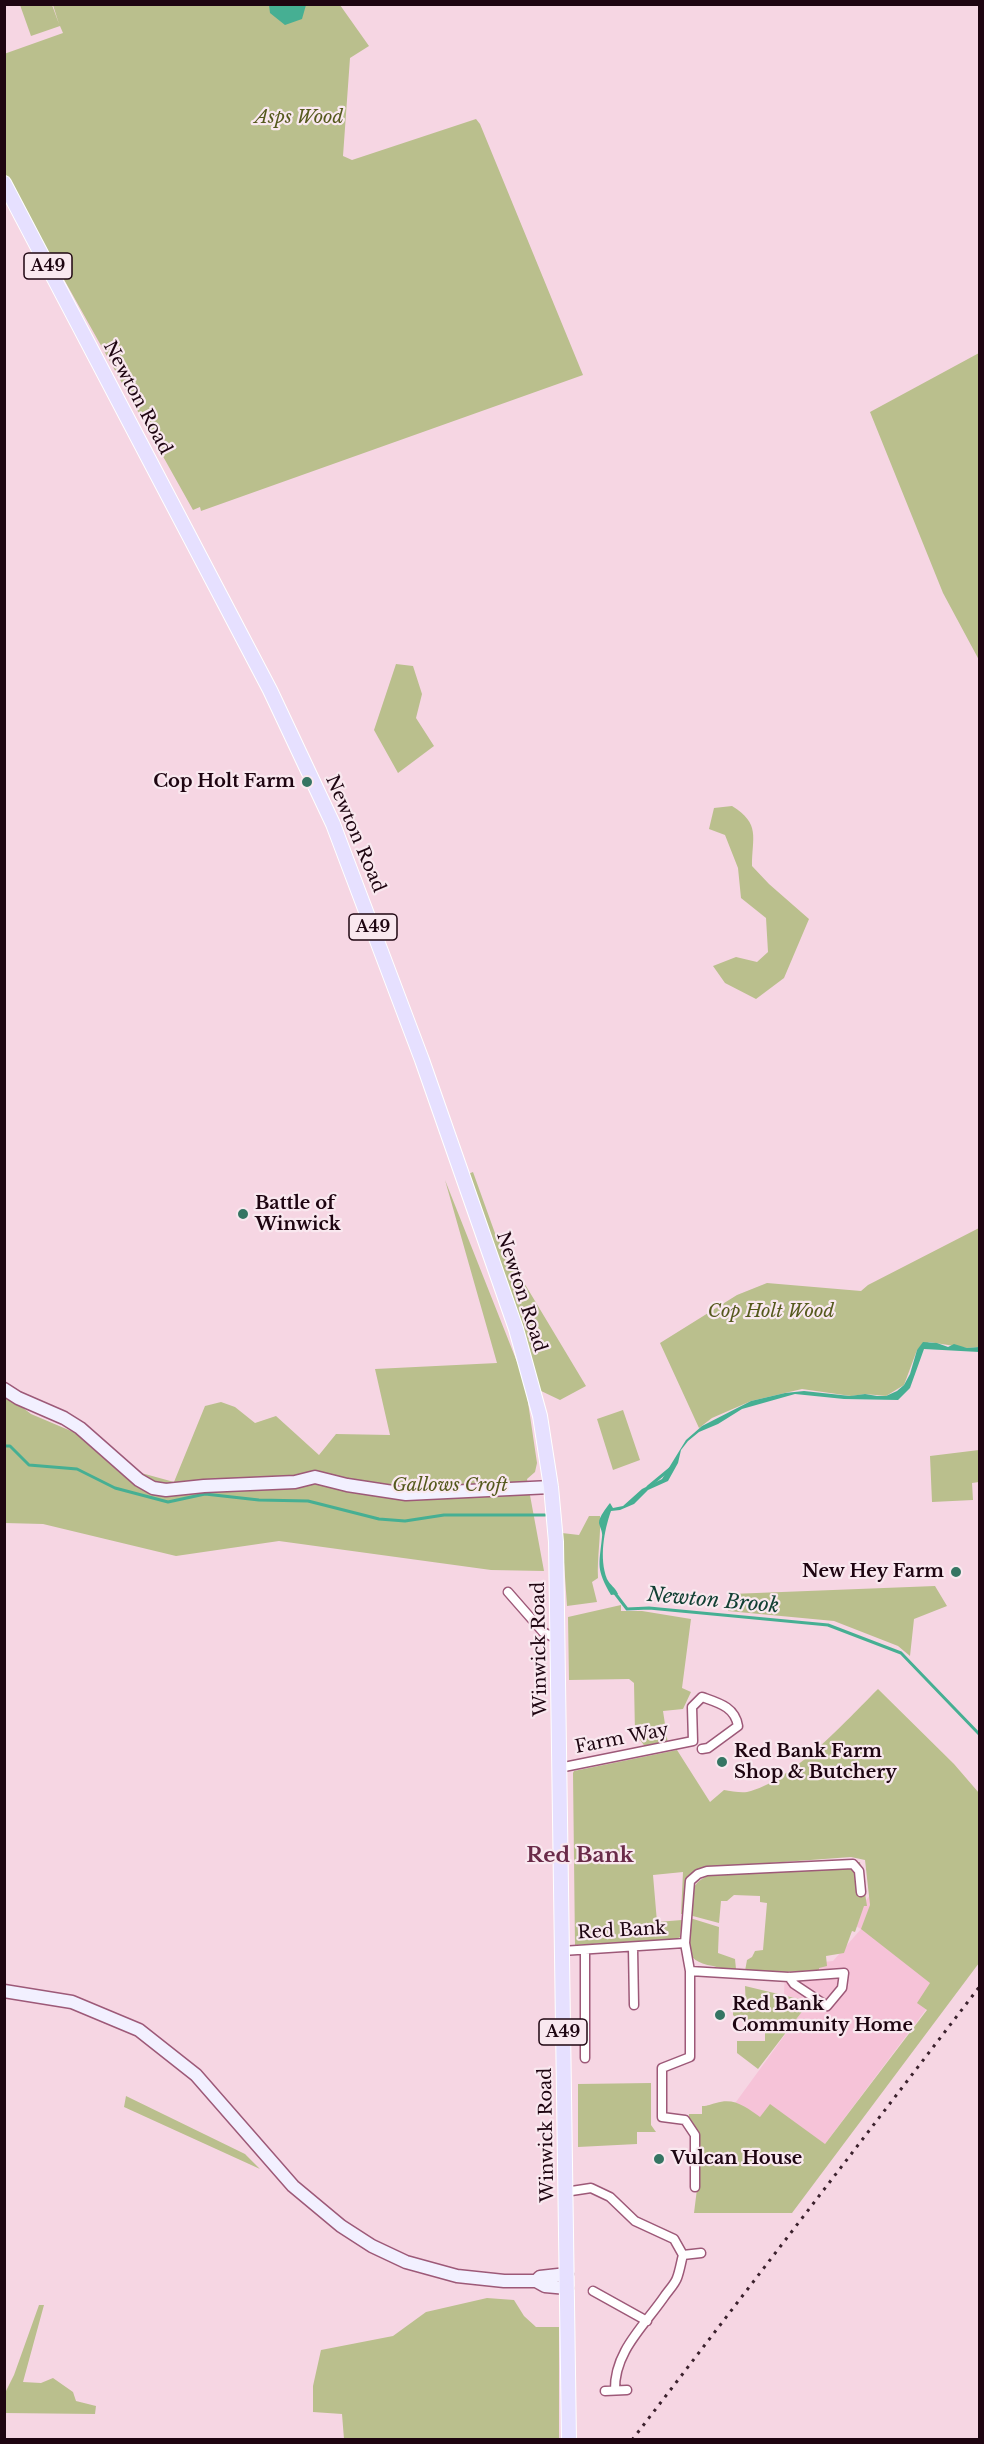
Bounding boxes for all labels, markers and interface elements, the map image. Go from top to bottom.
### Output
park label: Asps Wood [255,107,343,129]
road number: A49 [24,253,72,279]
street label: Newton Road [98,338,176,458]
place label: Cop Holt Farm [153,771,295,793]
street label: Newton Road [321,772,389,896]
marker: Cop Holt Farm [300,775,314,789]
road number: A49 [349,914,397,940]
place label: Battle of Winwick [255,1193,341,1236]
marker: Battle of Winwick [236,1207,250,1221]
street label: Newton Road [491,1229,551,1355]
park label: Cop Holt Wood [708,1301,834,1323]
park label: Gallows Croft [392,1475,508,1497]
place label: New Hey Farm [802,1561,944,1583]
marker: New Hey Farm [949,1565,963,1579]
street label: Winwick Road [528,1582,552,1716]
water label: Newton Brook [646,1583,780,1619]
street label: Farm Way [573,1719,671,1759]
place label: Red Bank Farm Shop & Butchery [734,1741,897,1784]
marker: Red Bank Farm Shop & Butchery [715,1755,729,1769]
district label: Red Bank [526,1843,634,1869]
street label: Red Bank [577,1918,667,1944]
place label: Red Bank Community Home [732,1994,913,2036]
marker: Red Bank Community Home [713,2008,727,2022]
road number: A49 [539,2019,587,2045]
street label: Winwick Road [535,2068,559,2202]
place label: Vulcan House [671,2148,802,2170]
marker: Vulcan House [652,2152,666,2166]

